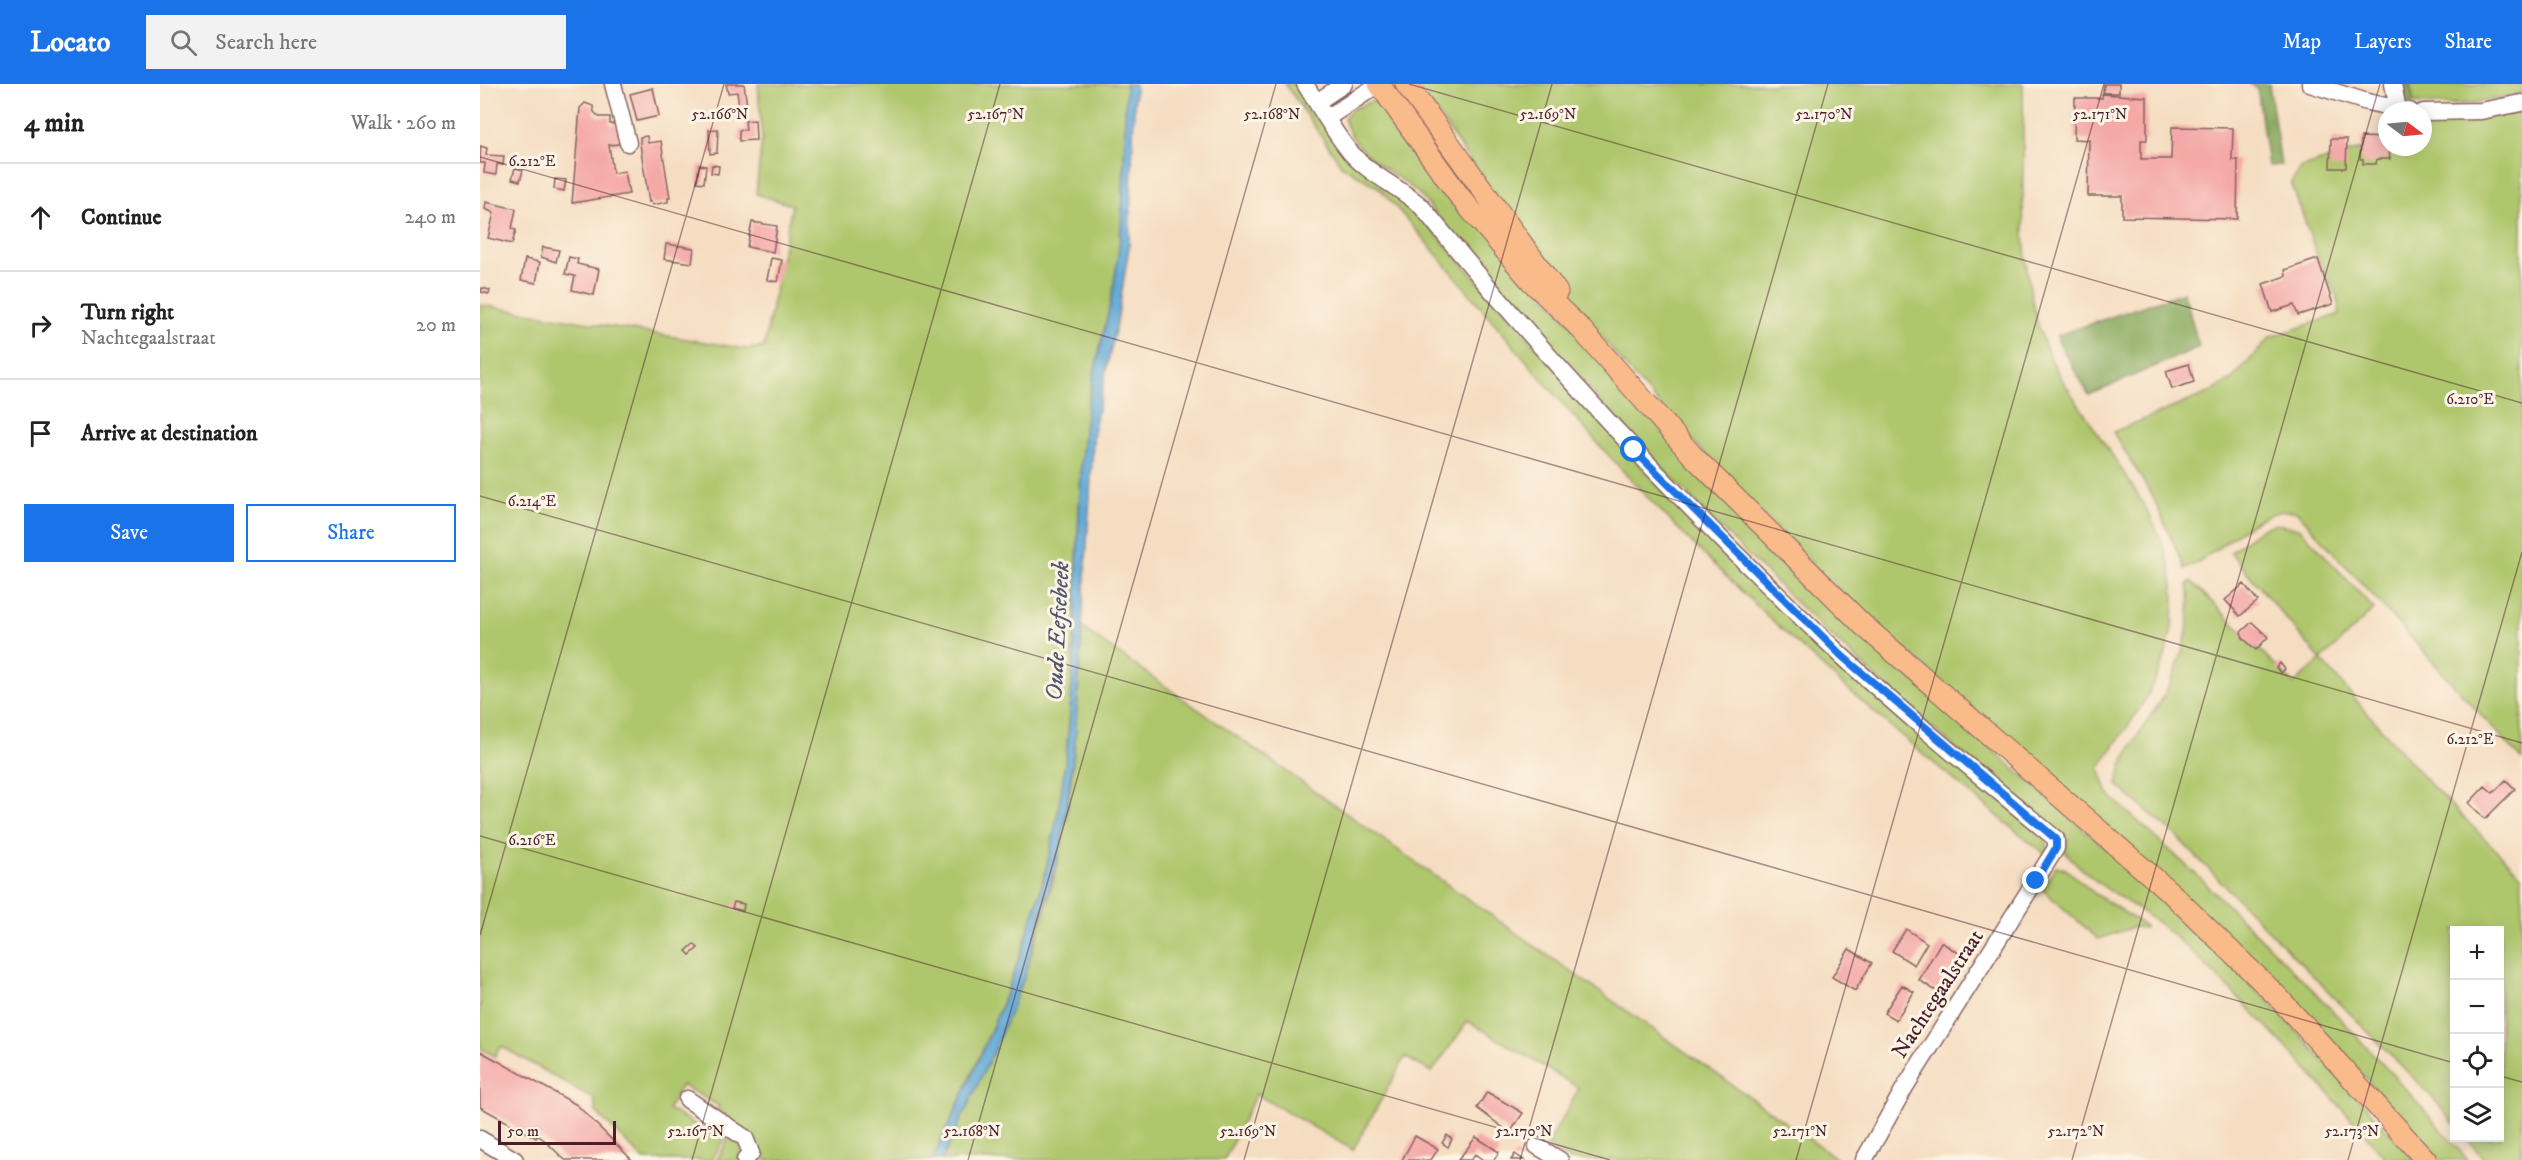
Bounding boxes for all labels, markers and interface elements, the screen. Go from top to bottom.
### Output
search box [146,15,566,69]
text: Locato [30,25,110,60]
icon: search [167,26,200,59]
text: Search here [215,29,317,56]
text: Map [2282,29,2321,55]
text: Layers [2354,29,2412,55]
text: Share [2445,29,2492,55]
north arrow [2378,102,2432,156]
text: 52.166°N [692,105,748,124]
text: 52.167°N [968,105,1024,124]
text: 52.168°N [1244,105,1300,124]
text: 52.169°N [1520,105,1576,124]
text: 52.170°N [1795,105,1853,124]
text: 52.171°N [2073,105,2127,124]
text: 4 min [24,107,84,140]
text: Walk · 260 m [351,111,456,136]
text: 6.212°E [508,152,556,171]
icon: ahead [24,201,57,234]
text: Continue [81,204,162,231]
text: 240 m [405,205,456,230]
text: Turn right [81,299,174,326]
icon: right [24,309,57,342]
text: 20 m [416,313,456,338]
text: Nachtegaalstraat [81,326,216,351]
text: 6.210°E [2446,390,2494,409]
icon: arrive [24,417,57,450]
text: Arrive at destination [81,420,258,447]
route start [1620,436,1646,462]
text: 6.214°E [508,492,557,511]
button: Save [24,504,234,562]
button: Share [246,504,456,562]
water label: Oude Eefsebeek [1039,560,1077,702]
text: 6.212°E [2446,730,2494,749]
text: 6.216°E [508,831,556,850]
route end [2022,867,2048,893]
street label: Nachtegaalstraat [1886,924,1990,1064]
map controls [2450,926,2504,1142]
button: + [2450,926,2504,980]
button: − [2450,980,2504,1034]
button: locate [2450,1034,2504,1088]
button: layers [2450,1088,2504,1142]
scale bar [498,1118,616,1146]
text: 50 m [507,1121,539,1141]
text: 52.167°N [668,1122,724,1141]
text: 52.168°N [944,1122,1000,1141]
text: 52.169°N [1220,1122,1276,1141]
text: 52.170°N [1495,1122,1553,1141]
text: 52.171°N [1773,1122,1827,1141]
text: 52.172°N [2048,1122,2104,1141]
text: 52.173°N [2325,1122,2379,1141]

